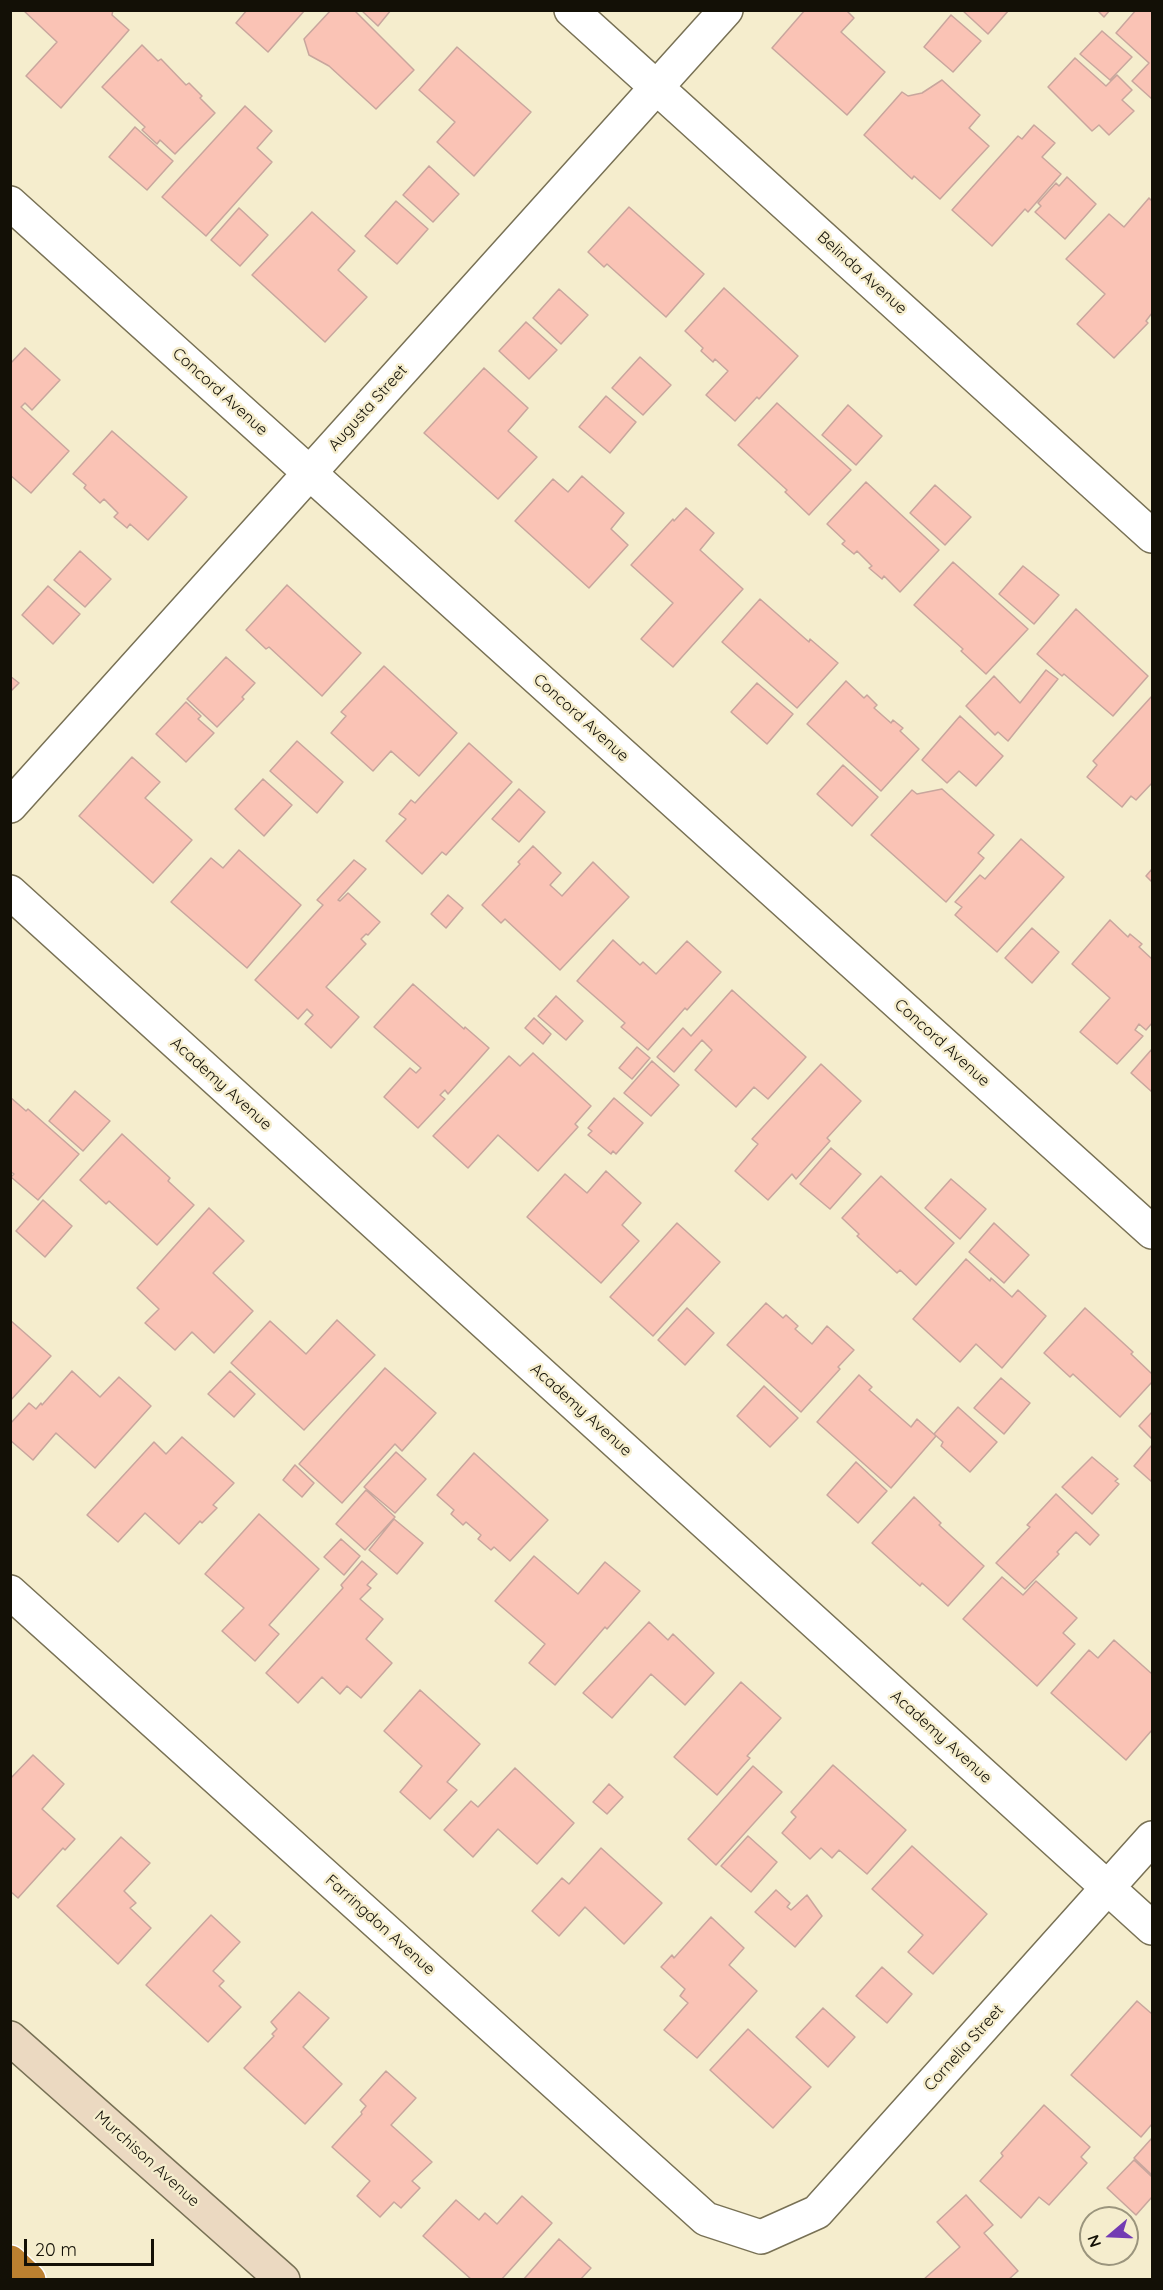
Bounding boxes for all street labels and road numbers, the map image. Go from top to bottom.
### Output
street label: Belinda Avenue [813,228,911,318]
street label: Concord Avenue [168,344,272,440]
street label: Augusta Street [324,361,412,455]
street label: Concord Avenue [529,670,633,766]
street label: Concord Avenue [890,995,994,1091]
street label: Academy Avenue [166,1033,276,1135]
street label: Academy Avenue [526,1359,636,1461]
street label: Academy Avenue [886,1686,996,1788]
street label: Farringdon Avenue [321,1871,439,1979]
street label: Cornelia Street [920,2001,1008,2095]
street label: Murchison Avenue [91,2107,203,2211]

